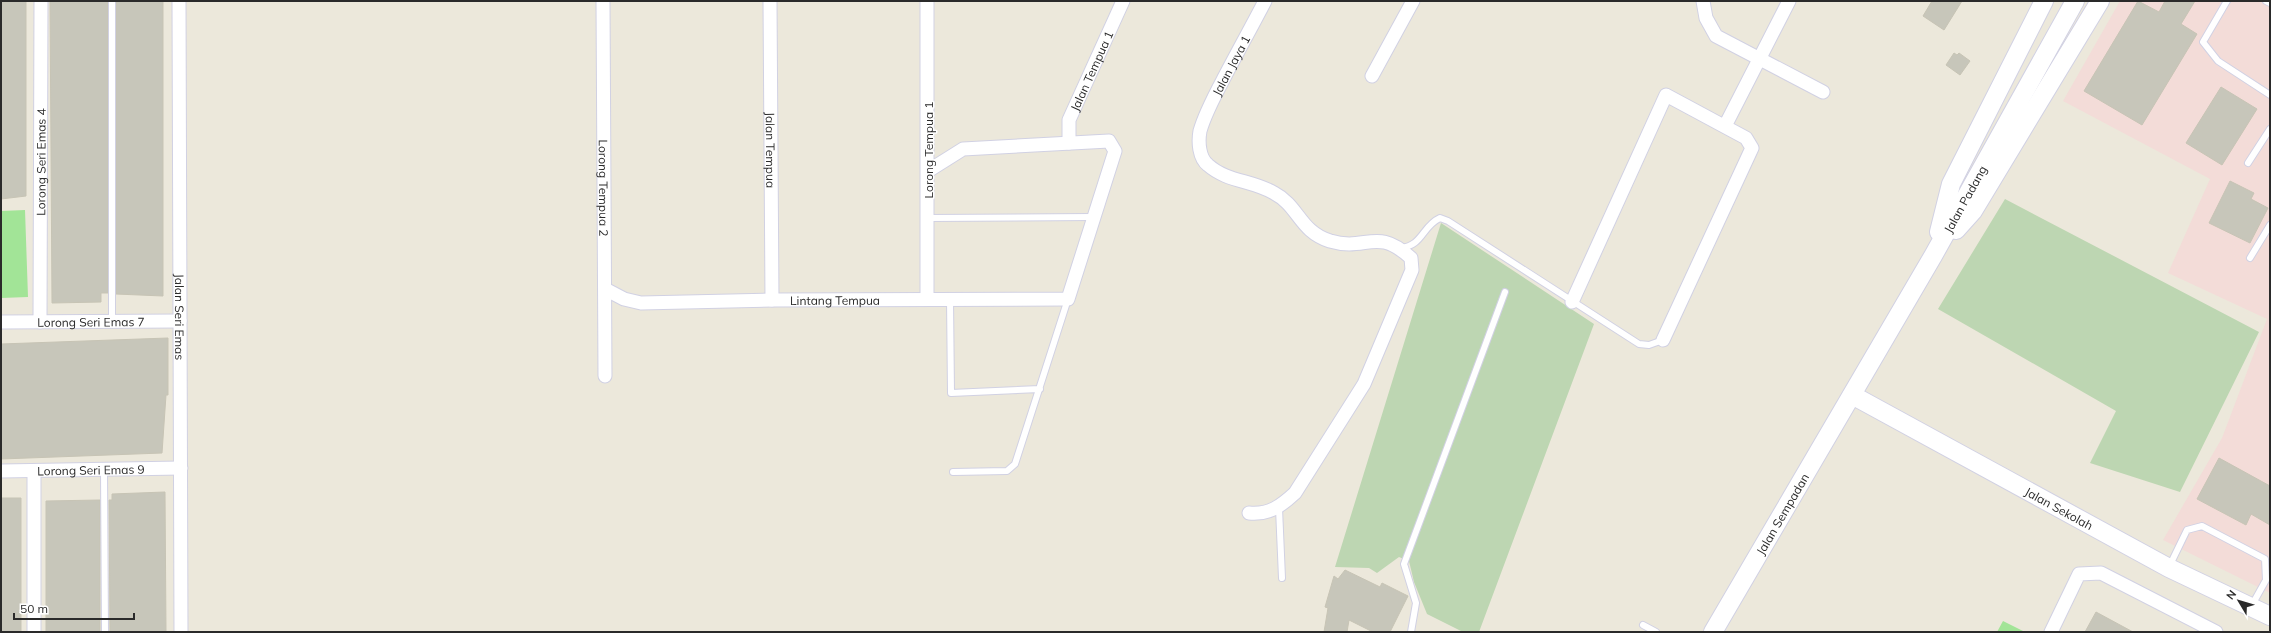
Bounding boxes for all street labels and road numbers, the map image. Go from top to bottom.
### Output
street label: Jalan Tempua 1 [1067,28,1116,113]
street label: Jalan Jaya 1 [1209,32,1253,98]
street label: Lorong Tempua 1 [921,102,936,198]
street label: Lorong Seri Emas 4 [33,108,48,216]
street label: Jalan Tempua [763,112,779,188]
street label: Lorong Tempua 2 [596,139,612,237]
street label: Jalan Padang [1940,163,1990,235]
street label: Jalan Seri Emas [172,274,188,360]
street label: Lintang Tempua [790,292,880,307]
street label: Lorong Seri Emas 7 [37,314,145,329]
street label: Lorong Seri Emas 9 [37,461,145,478]
street label: Jalan Sempadan [1753,470,1812,557]
street label: Jalan Sekolah [2022,483,2096,533]

